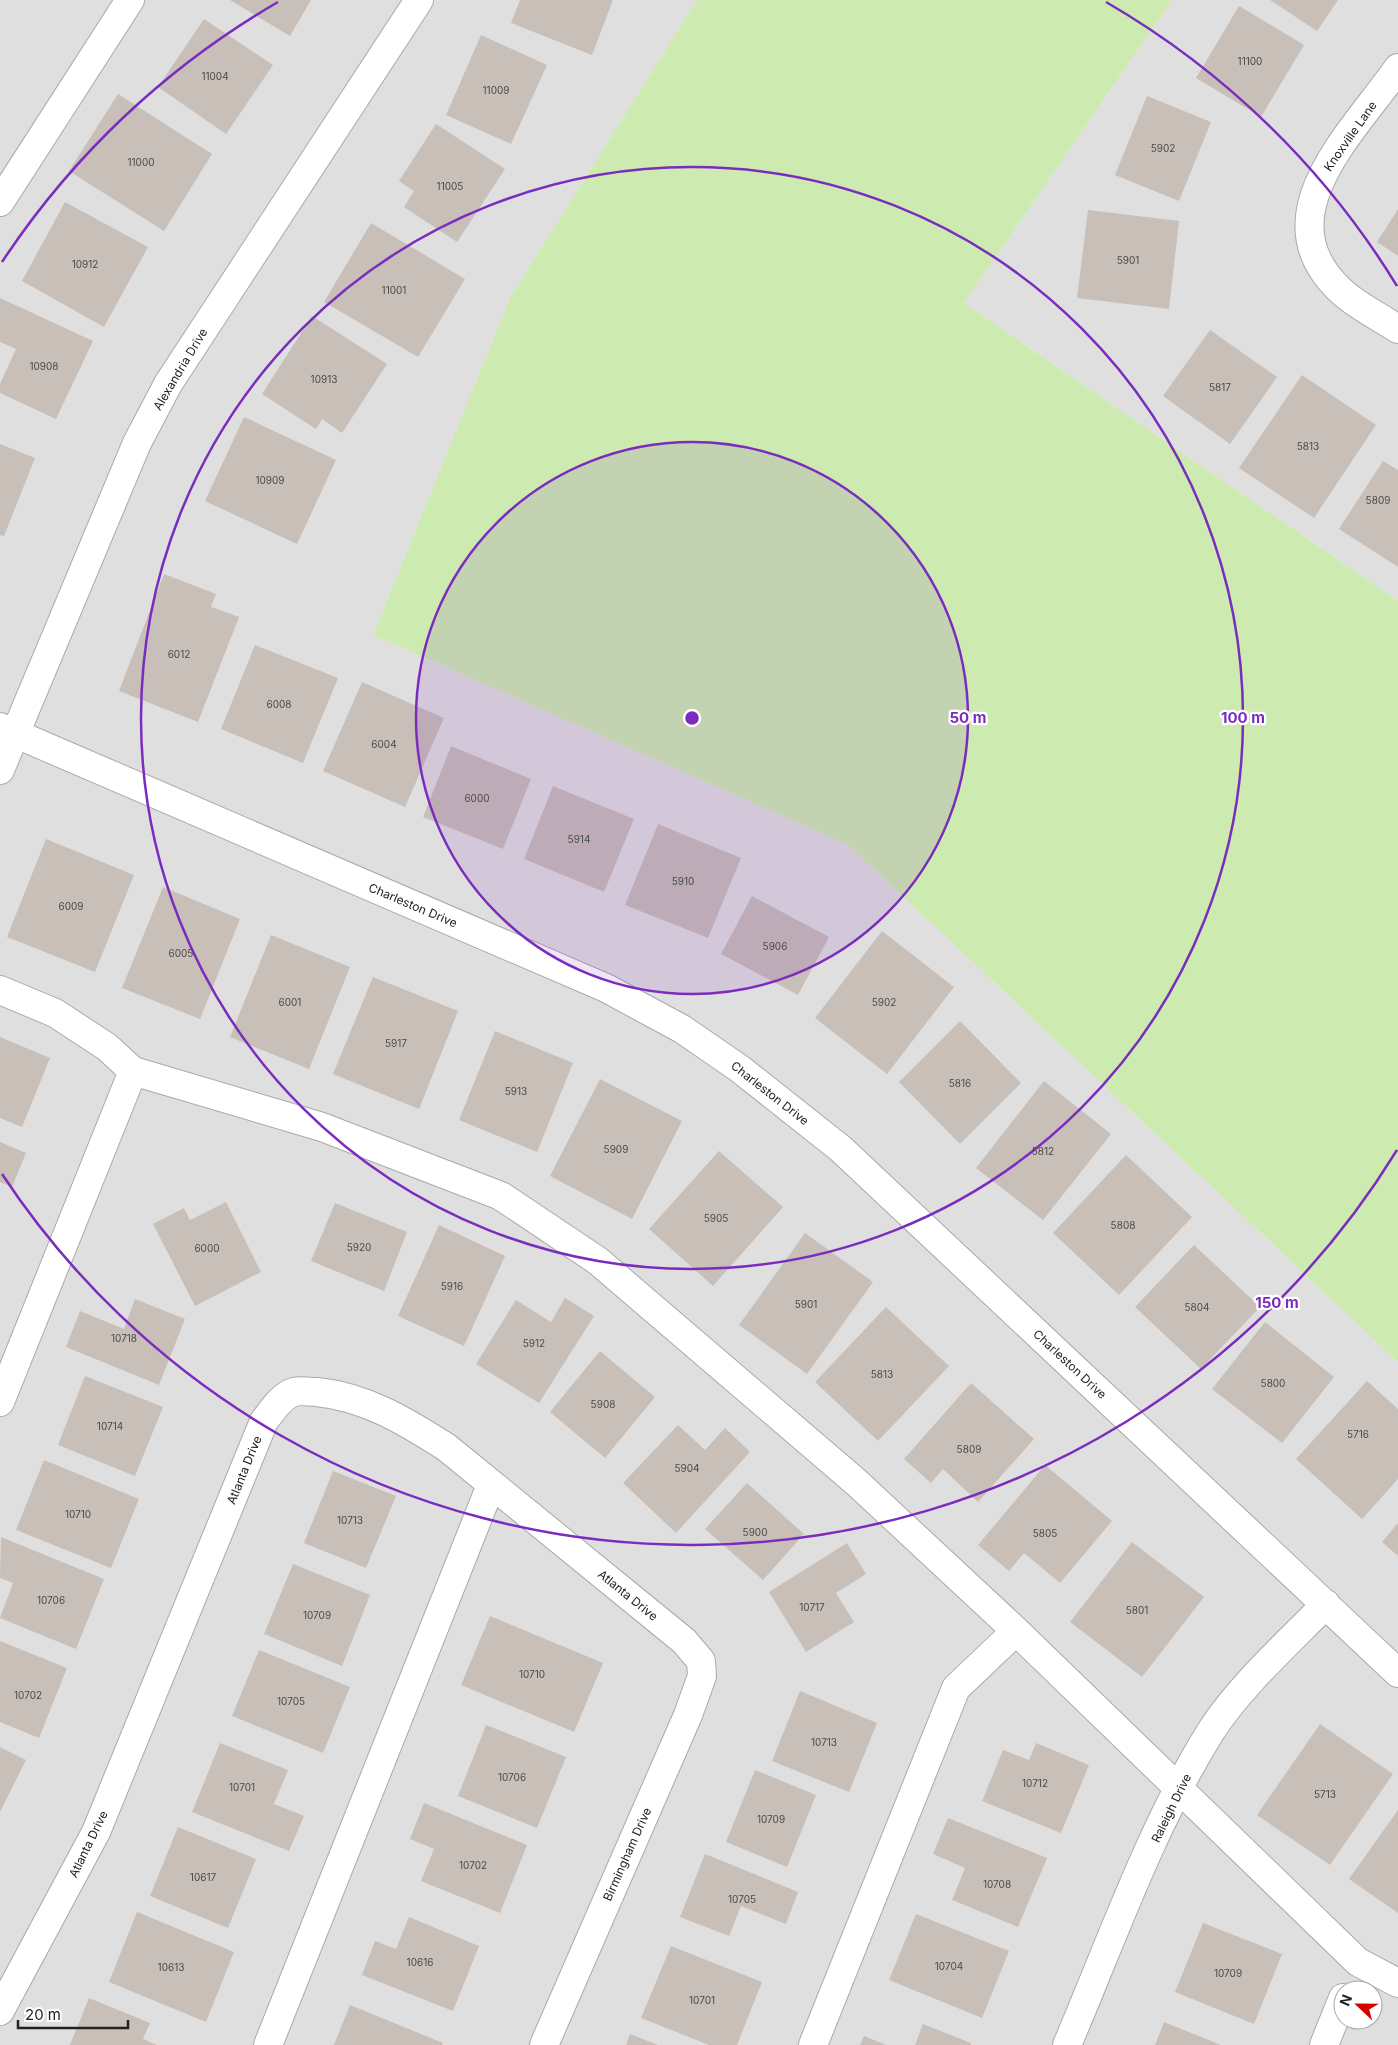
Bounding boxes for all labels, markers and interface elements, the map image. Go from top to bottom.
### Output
house number: 11100 [1238,55,1262,67]
house number: 11004 [201,70,229,82]
house number: 11009 [483,84,509,96]
street label: Knoxville Lane [1320,98,1380,174]
house number: 5902 [1151,142,1175,154]
house number: 11000 [127,156,155,168]
house number: 11005 [437,180,463,192]
house number: 5901 [1117,254,1139,266]
house number: 10912 [72,258,98,270]
house number: 11001 [382,284,406,296]
street label: Alexandria Drive [150,325,210,413]
house number: 10908 [29,360,59,372]
house number: 10913 [311,373,337,385]
house number: 5817 [1209,381,1231,393]
house number: 5813 [1297,440,1319,452]
house number: 10909 [255,474,285,486]
house number: 5809 [1366,494,1390,506]
house number: 6012 [168,648,190,660]
house number: 6008 [266,698,292,710]
text: 50 m [950,708,986,727]
text: 100 m [1221,708,1265,727]
centre of rings [683,709,701,727]
house number: 6004 [371,738,397,750]
house number: 6000 [464,792,490,804]
house number: 5914 [568,833,590,845]
house number: 5910 [672,875,694,887]
street label: Charleston Drive [366,880,460,930]
house number: 6009 [58,900,84,912]
house number: 5906 [763,940,787,952]
house number: 6005 [169,947,193,959]
house number: 6001 [279,996,301,1008]
house number: 5902 [872,996,896,1008]
house number: 5917 [385,1037,407,1049]
street label: Charleston Drive [728,1058,812,1128]
house number: 5816 [949,1077,971,1089]
house number: 5913 [505,1085,527,1097]
house number: 5909 [604,1143,628,1155]
house number: 5812 [1032,1145,1054,1157]
house number: 5905 [704,1212,728,1224]
house number: 5808 [1111,1219,1135,1231]
house number: 5920 [347,1241,371,1253]
house number: 6000 [194,1242,220,1254]
house number: 5916 [441,1280,463,1292]
text: 150 m [1255,1293,1299,1312]
house number: 5901 [795,1298,817,1310]
house number: 5804 [1184,1301,1210,1313]
street label: Charleston Drive [1030,1326,1110,1402]
house number: 10718 [111,1332,137,1344]
house number: 5912 [523,1337,545,1349]
house number: 5813 [871,1368,893,1380]
house number: 5800 [1261,1377,1285,1389]
house number: 5908 [591,1398,615,1410]
house number: 10714 [97,1420,123,1432]
house number: 5716 [1347,1428,1369,1440]
street label: Atlanta Drive [223,1434,265,1506]
house number: 5809 [957,1443,981,1455]
house number: 5904 [674,1462,700,1474]
house number: 10710 [65,1508,91,1520]
house number: 10713 [337,1514,363,1526]
house number: 5900 [743,1526,767,1538]
house number: 5805 [1033,1527,1057,1539]
street label: Atlanta Drive [595,1566,661,1624]
house number: 10706 [37,1594,65,1606]
house number: 10717 [799,1601,825,1613]
house number: 5801 [1126,1604,1148,1616]
house number: 10709 [303,1609,331,1621]
house number: 10710 [519,1668,545,1680]
house number: 10702 [14,1689,42,1701]
house number: 10705 [277,1695,305,1707]
house number: 10713 [811,1736,837,1748]
house number: 10706 [498,1771,526,1783]
street label: Raleigh Drive [1148,1771,1194,1845]
house number: 10712 [1022,1777,1048,1789]
house number: 10701 [229,1781,255,1793]
house number: 5713 [1314,1788,1336,1800]
street label: Birmingham Drive [600,1805,654,1903]
street label: Atlanta Drive [65,1808,111,1880]
house number: 10709 [757,1813,785,1825]
house number: 10702 [459,1859,487,1871]
house number: 10617 [190,1871,216,1883]
house number: 10708 [983,1878,1011,1890]
house number: 10705 [728,1893,756,1905]
house number: 10616 [407,1956,433,1968]
house number: 10704 [935,1960,963,1972]
house number: 10613 [158,1961,184,1973]
house number: 10709 [1214,1967,1242,1979]
north arrow [1333,1980,1383,2030]
text: N [1336,1992,1355,2008]
house number: 10701 [689,1994,715,2006]
scale bar [18,1998,128,2030]
text: 20 m [25,2005,61,2024]

